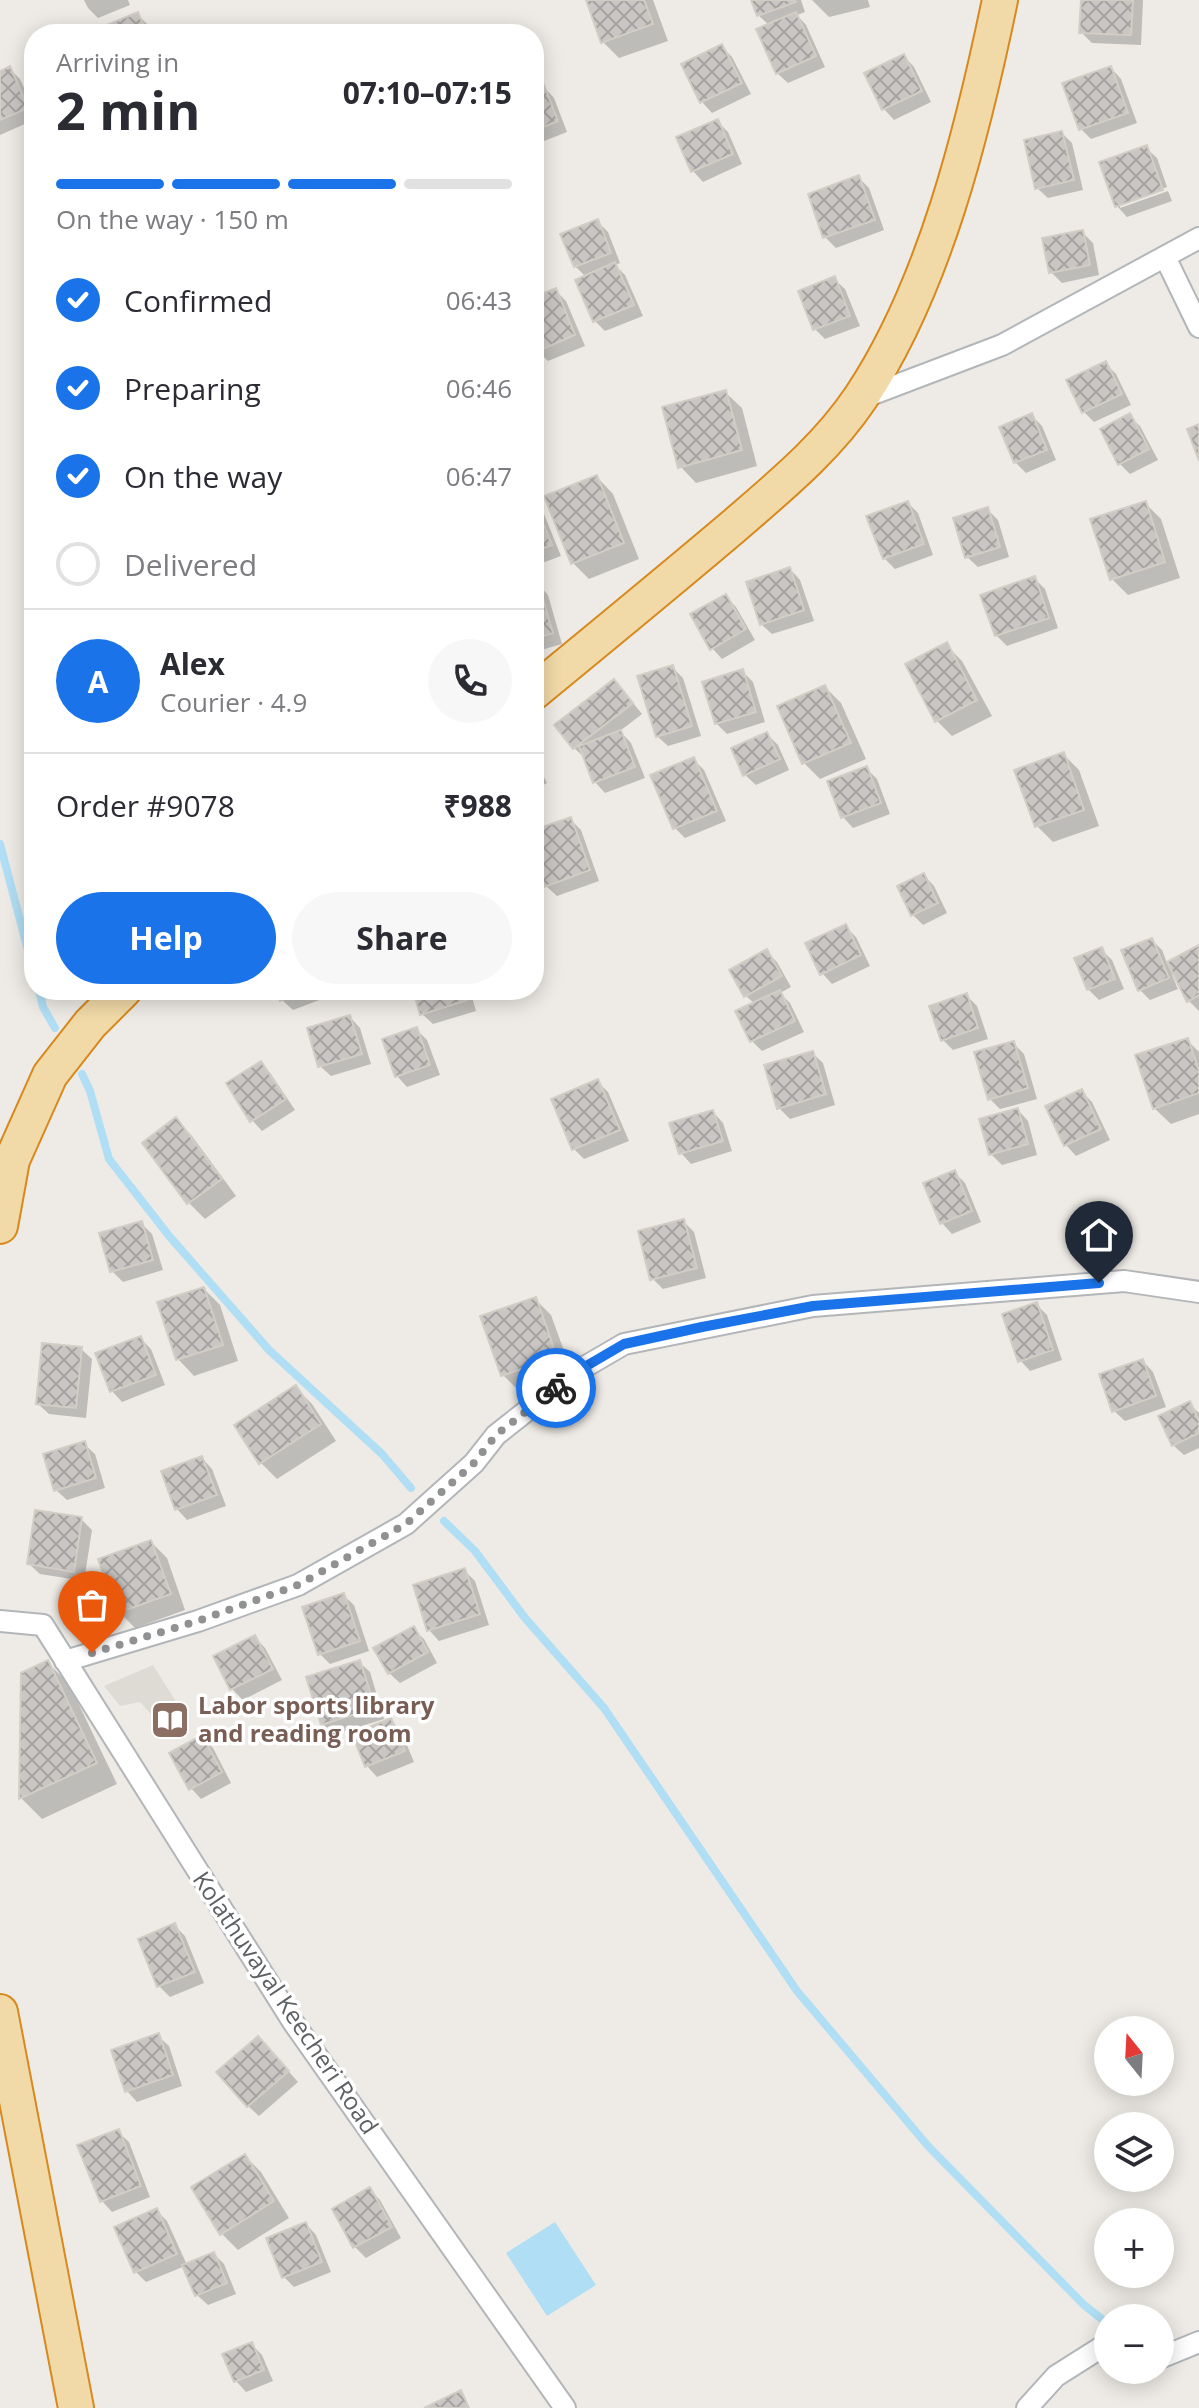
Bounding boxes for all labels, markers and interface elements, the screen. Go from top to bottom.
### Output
text: Arriving in [56,44,179,80]
text: 07:10–07:15 [343,72,512,113]
text: 2 min [56,74,200,145]
text: On the way · 150 m [56,201,289,237]
icon: check [56,278,100,322]
text: Confirmed [124,280,272,321]
text: 06:43 [446,282,512,318]
icon: check [56,366,100,410]
text: Preparing [124,368,261,409]
text: 06:46 [446,370,512,406]
icon: check [56,454,100,498]
text: On the way [124,456,282,497]
text: 06:47 [446,458,512,494]
text: Delivered [124,544,257,585]
button: phone [428,639,512,723]
text: Alex [160,643,225,684]
text: A [88,661,108,702]
text: Courier · 4.9 [160,684,307,720]
text: Order #9078 [56,785,235,826]
text: ₹988 [443,785,512,826]
button: Help [56,892,276,984]
button: Share [292,892,512,984]
pin [1065,1201,1133,1283]
icon: home [1077,1213,1121,1257]
courier [516,1348,596,1428]
icon: bike [534,1366,578,1410]
pin [58,1571,126,1653]
icon: bag [70,1583,114,1627]
place label: Labor sports library and reading room [198,1688,435,1749]
library icon: Labor sports library and reading room [149,1699,191,1741]
street label: Kolathuvayal Keecheri Road [186,1864,387,2140]
north arrow [1094,2016,1174,2096]
map controls [1094,2016,1174,2384]
button: layers [1094,2112,1174,2192]
button: + [1094,2208,1174,2288]
button: − [1094,2304,1174,2384]

